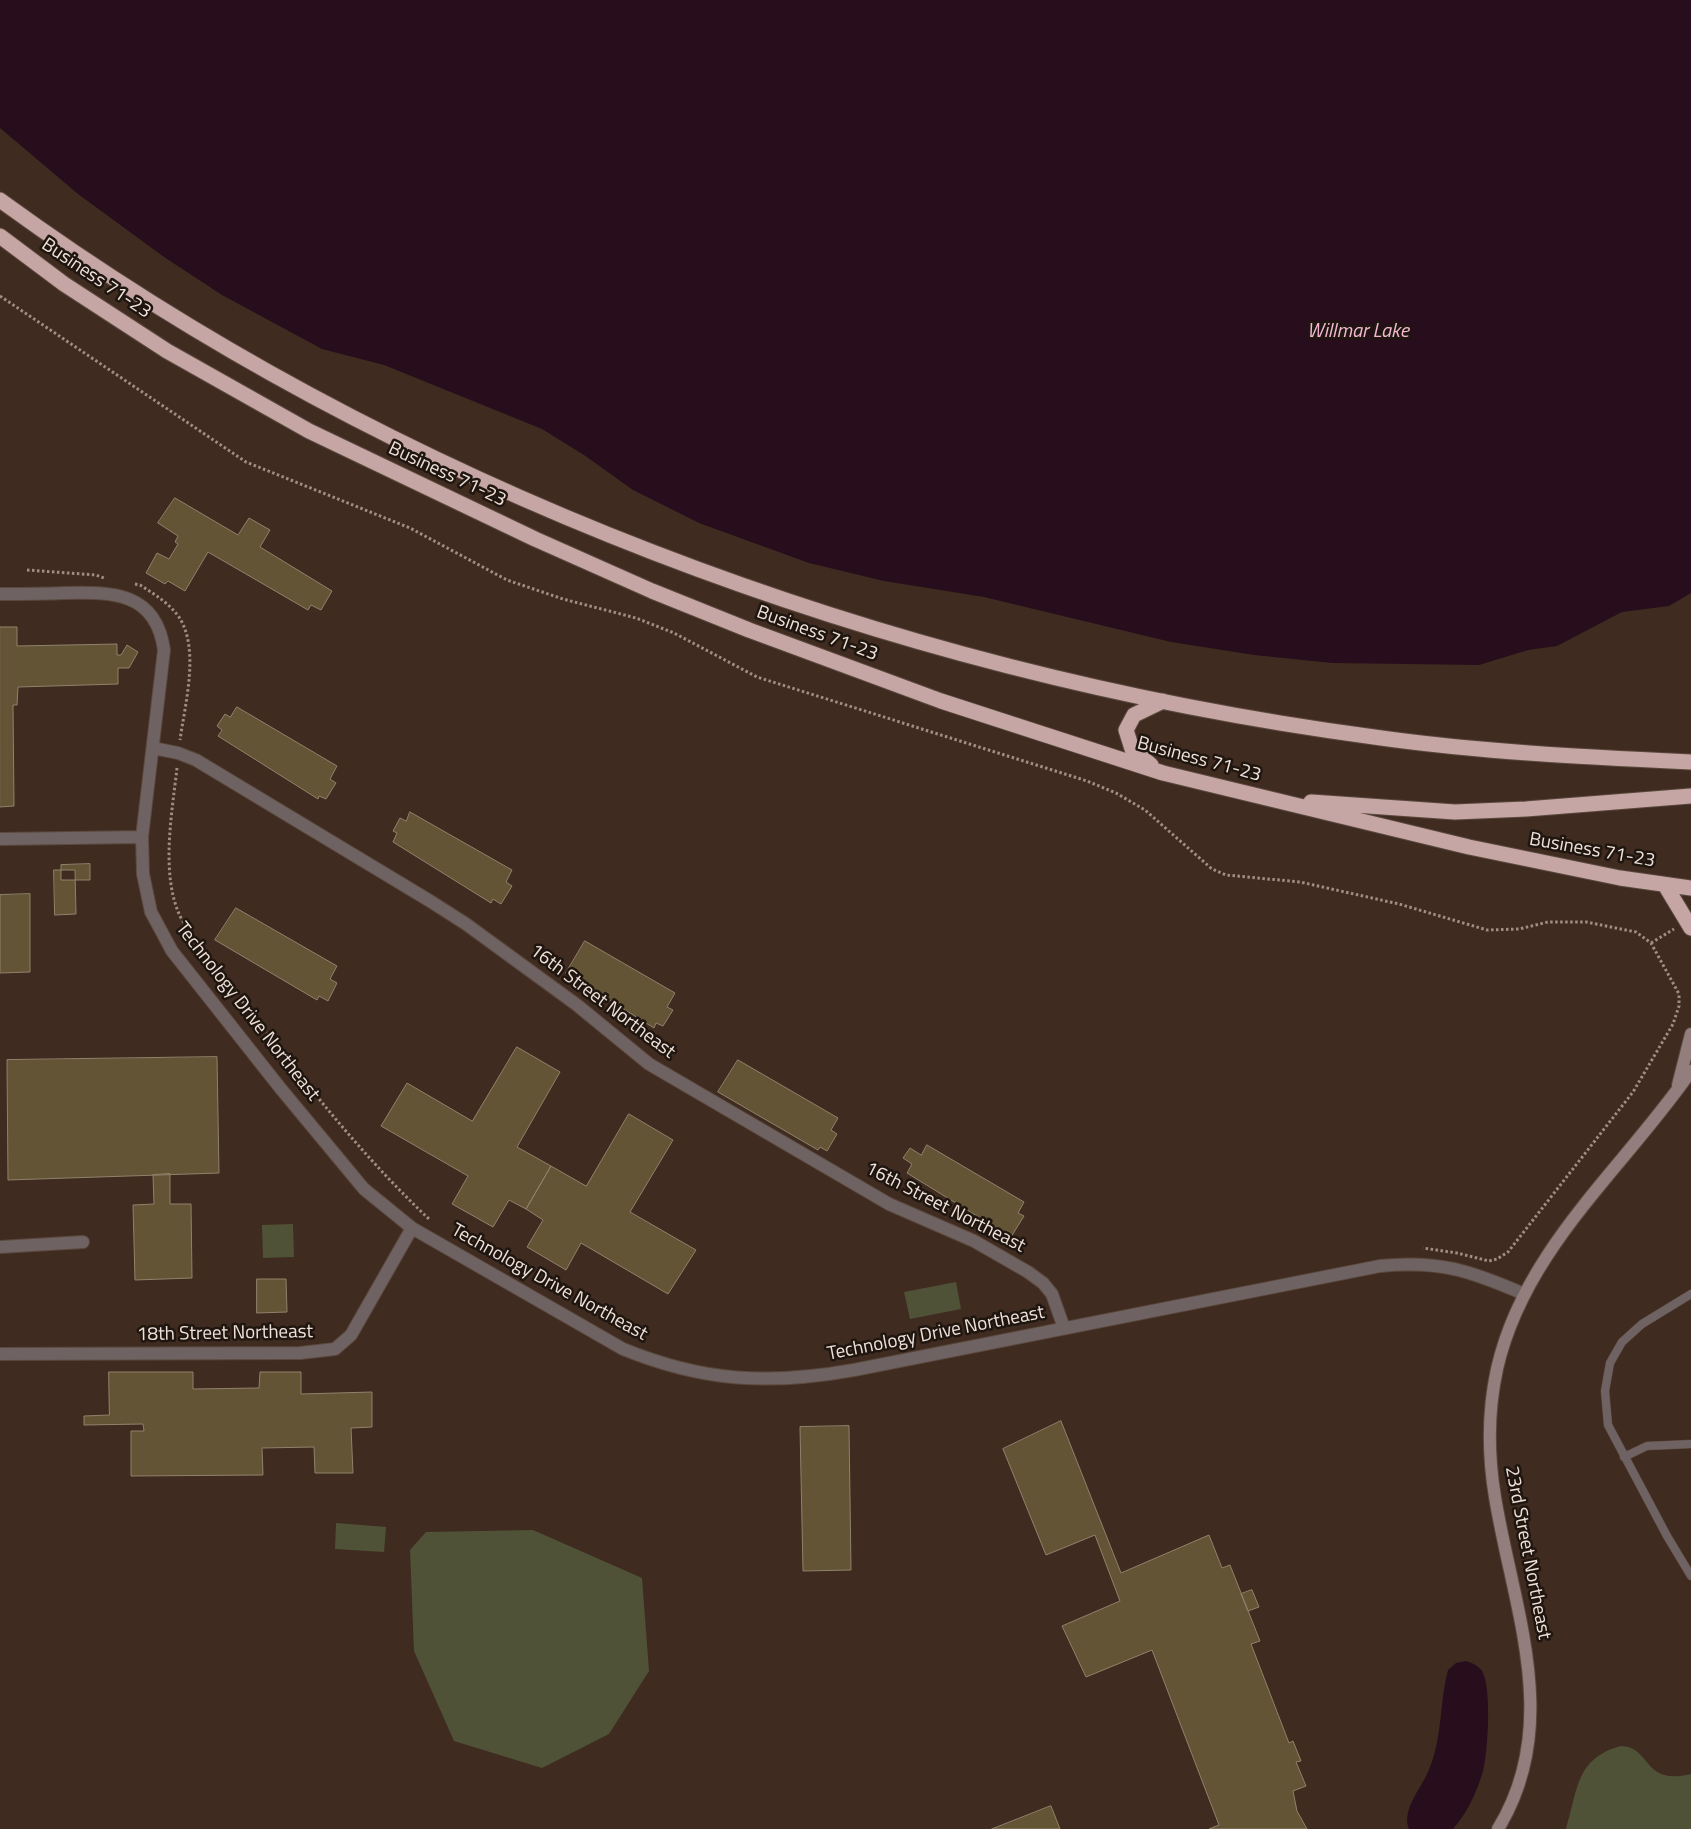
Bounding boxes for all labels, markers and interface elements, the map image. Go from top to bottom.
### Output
street label: Business 71-23 [37,234,155,324]
water label: Willmar Lake [1307,320,1409,344]
street label: Business 71-23 [384,438,510,512]
street label: Business 71-23 [753,602,881,666]
street label: Business 71-23 [1135,733,1263,787]
street label: Business 71-23 [1527,829,1657,873]
street label: Technology Drive Northeast [170,918,324,1106]
street label: 16th Street Northeast [525,940,679,1064]
street label: 16th Street Northeast [861,1158,1029,1258]
street label: Technology Drive Northeast [447,1220,651,1346]
street label: Technology Drive Northeast [826,1302,1046,1366]
street label: 18th Street Northeast [137,1321,313,1347]
street label: 23rd Street Northeast [1499,1465,1555,1641]

